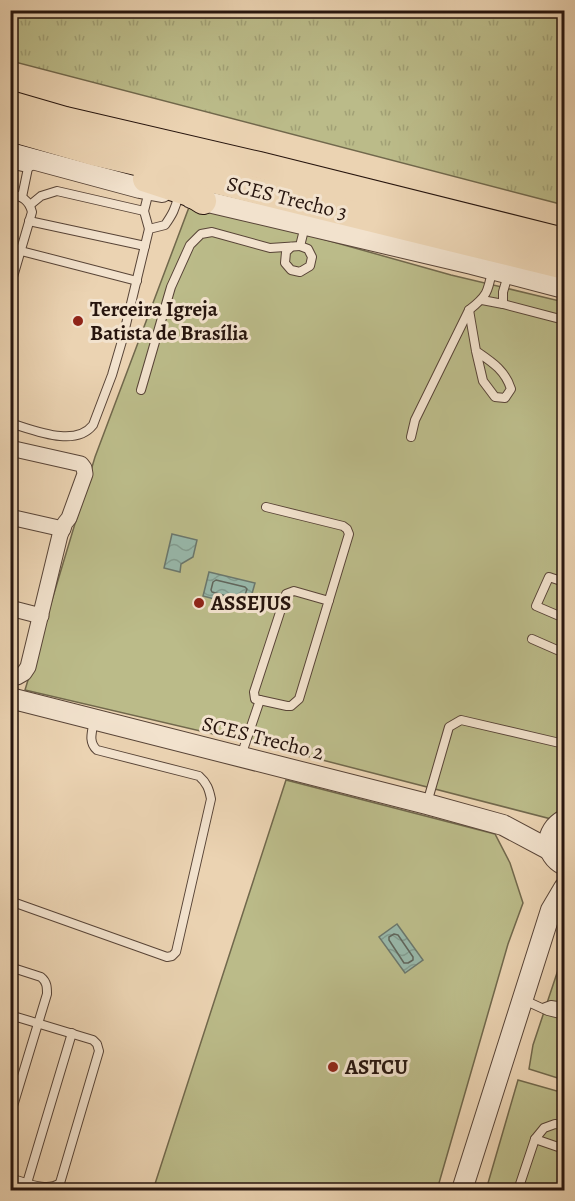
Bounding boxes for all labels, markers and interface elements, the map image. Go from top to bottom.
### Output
street label: SCES Trecho 3 [224,169,350,227]
place label: Terceira Igreja Batista de Brasília [90,295,249,347]
marker: Terceira Igreja Batista de Brasília [71,314,85,328]
place label: ASSEJUS [210,589,291,617]
marker: ASSEJUS [192,596,206,610]
street label: SCES Trecho 2 [199,709,327,767]
place label: ASTCU [344,1053,408,1081]
marker: ASTCU [326,1060,340,1074]

